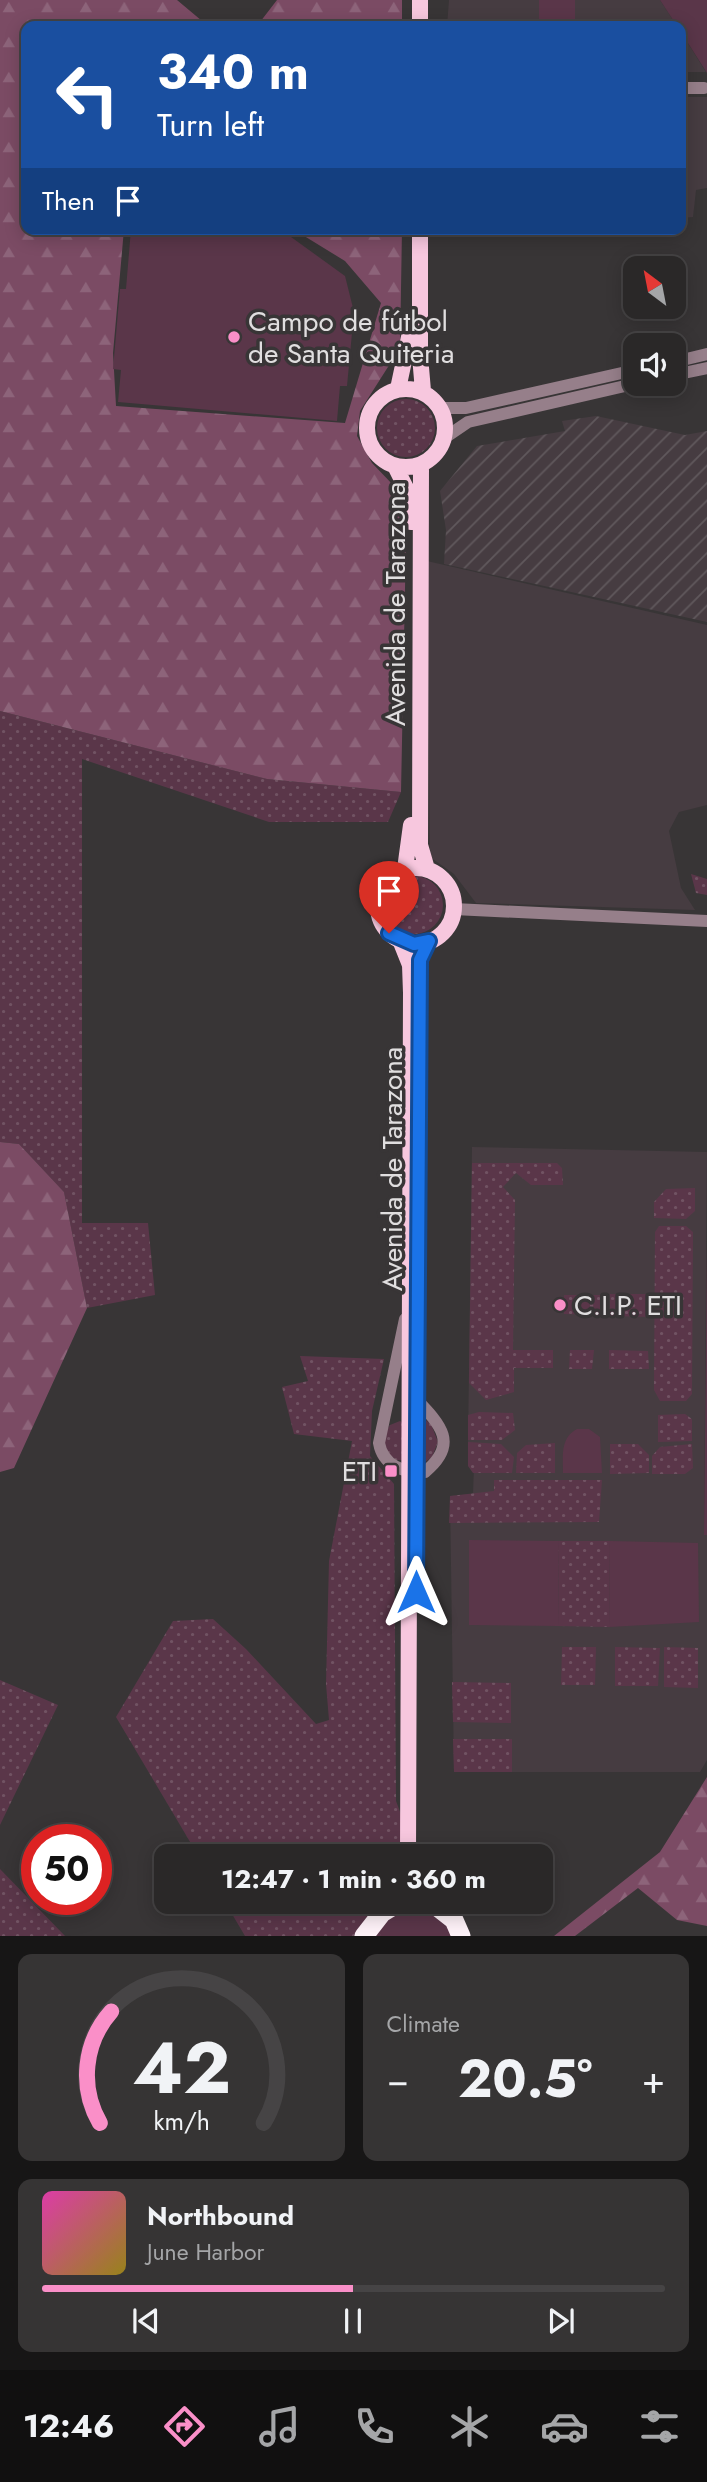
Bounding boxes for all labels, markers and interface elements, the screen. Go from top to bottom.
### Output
text: 340 m [157,37,309,107]
icon: left [42,49,133,140]
text: Turn left [157,102,264,148]
text: Then [42,182,95,220]
icon: arrive [109,182,147,220]
north arrow [623,256,686,318]
map controls [623,256,686,396]
place label: Campo de fútbol de Santa Quiteria [248,301,454,374]
marker: Campo de fútbol de Santa Quiteria [226,329,242,345]
button: sound [623,333,686,396]
street label: Avenida de Tarazona [375,482,416,726]
pin [359,861,419,933]
icon: arrive [370,872,408,910]
street label: Avenida de Tarazona [372,1047,413,1291]
place label: C.I.P. ETI [574,1285,682,1326]
marker: C.I.P. ETI [552,1297,568,1313]
place label: ETI [342,1451,377,1492]
marker: ETI [383,1463,399,1479]
position arrow [379,1555,453,1629]
speed limit sign: 50 [21,1824,112,1915]
text: 12:47 · 1 min · 360 m [221,1860,486,1898]
text: Climate [387,2007,460,2041]
text: 42 [132,2016,231,2121]
text: 20.5° [458,2041,592,2117]
text: − [387,2052,409,2107]
text: + [642,2052,665,2107]
text: km/h [153,2103,210,2139]
text: Northbound [147,2197,294,2235]
text: June Harbor [147,2235,264,2269]
icon: previous [127,2302,165,2340]
icon: pause [334,2302,372,2340]
icon: next [542,2302,580,2340]
icon: directions [160,2402,209,2451]
icon: music [255,2402,304,2451]
icon: phone [350,2402,399,2451]
icon: climate [445,2402,494,2451]
icon: car [540,2402,589,2451]
icon: filters [635,2402,684,2451]
text: 12:46 [23,2403,114,2449]

